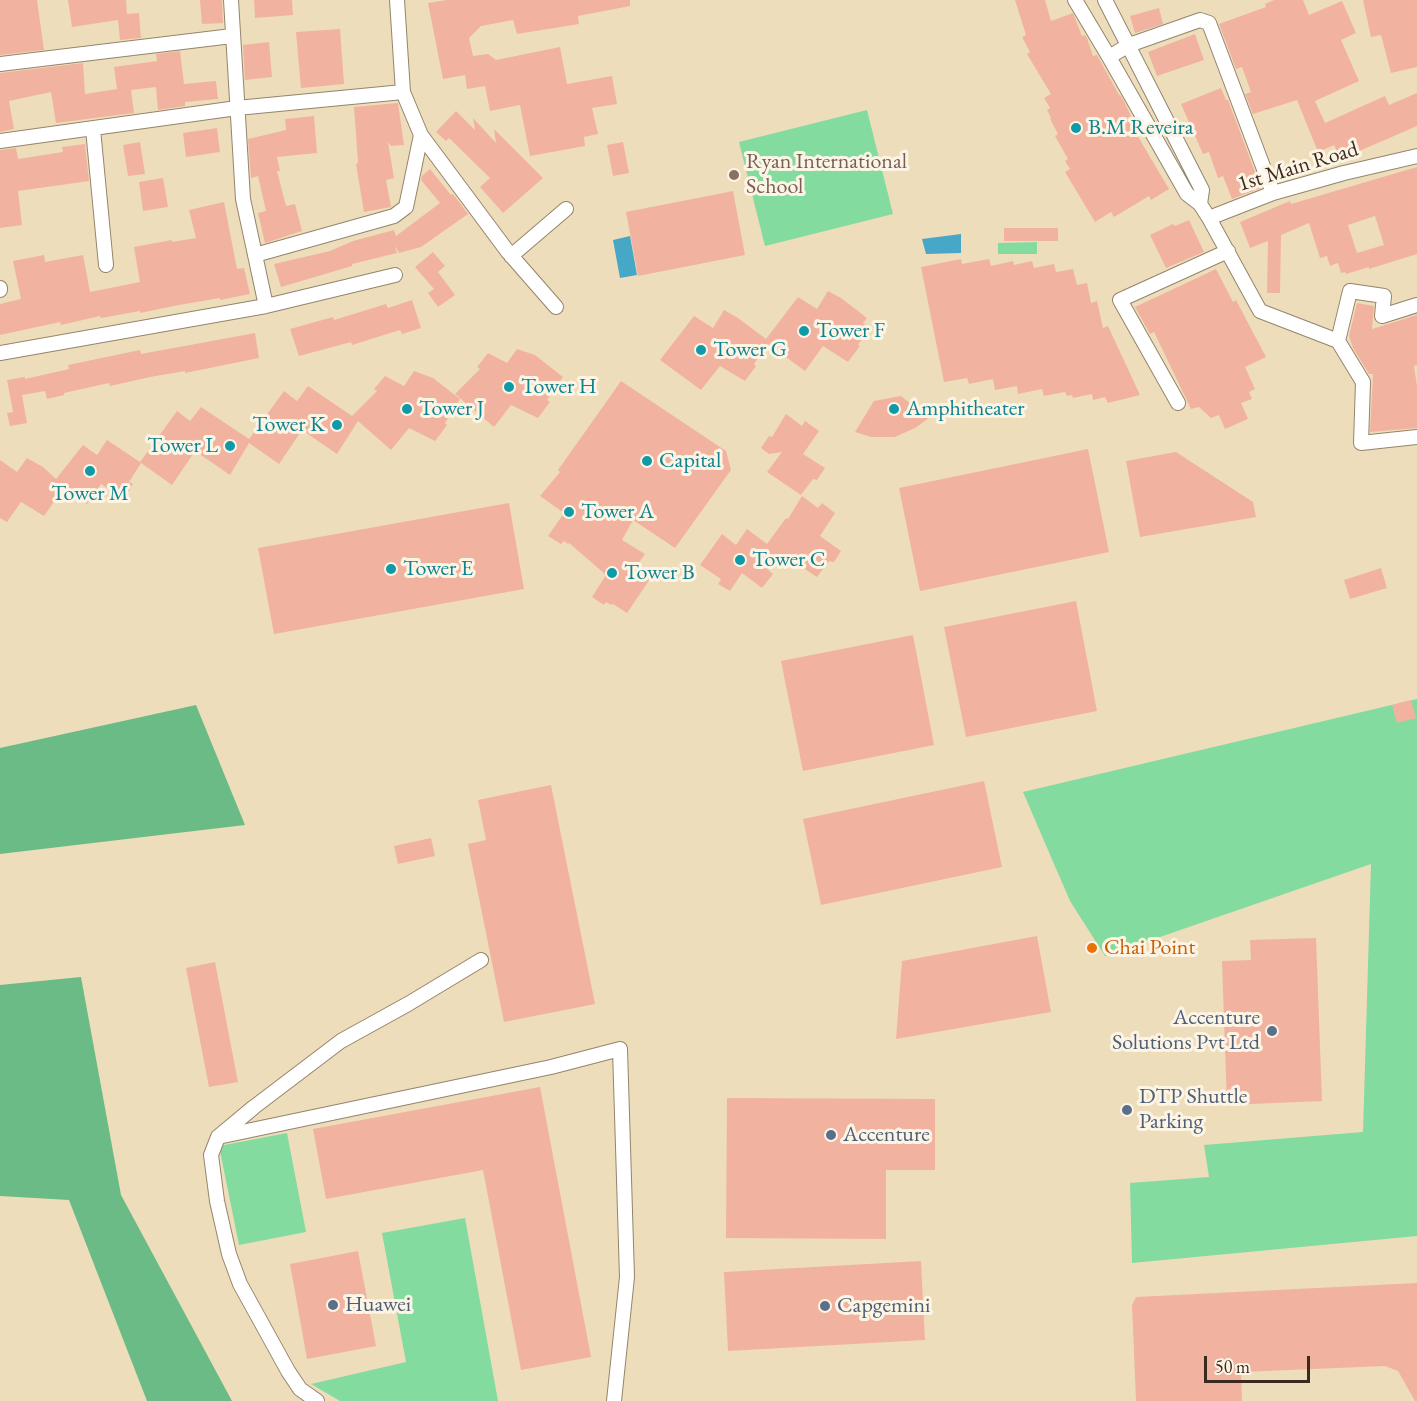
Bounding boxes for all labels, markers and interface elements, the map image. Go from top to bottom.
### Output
place label: B.M Reveira [1088,115,1194,141]
marker: B.M Reveira [1069,121,1083,135]
street label: 1st Main Road [1235,136,1361,198]
place label: Ryan International School [746,149,907,200]
marker: Ryan International School [727,168,741,182]
place label: Tower F [816,318,885,344]
marker: Tower F [797,324,811,338]
place label: Tower G [713,337,787,363]
marker: Tower G [694,343,708,357]
place label: Tower H [521,374,597,400]
marker: Tower H [502,380,516,394]
place label: Tower J [419,396,484,422]
place label: Amphitheater [906,396,1025,422]
marker: Tower J [400,402,414,416]
marker: Amphitheater [887,402,901,416]
place label: Tower K [252,412,325,438]
marker: Tower K [330,418,344,432]
place label: Tower L [147,433,218,459]
marker: Tower L [223,439,237,453]
place label: Capital [659,448,721,474]
marker: Capital [640,454,654,468]
marker: Tower M [83,464,97,478]
place label: Tower M [51,481,129,507]
place label: Tower A [581,499,654,525]
marker: Tower A [562,505,576,519]
place label: Tower C [752,547,825,573]
marker: Tower C [733,553,747,567]
place label: Tower E [403,556,473,582]
place label: Tower B [624,560,695,586]
marker: Tower E [384,562,398,576]
marker: Tower B [605,566,619,580]
place label: Chai Point [1104,935,1195,961]
marker: Chai Point [1085,941,1099,955]
place label: Accenture Solutions Pvt Ltd [1112,1005,1260,1056]
marker: Accenture Solutions Pvt Ltd [1265,1024,1279,1038]
place label: DTP Shuttle Parking [1139,1084,1247,1136]
marker: DTP Shuttle Parking [1120,1103,1134,1117]
place label: Accenture [843,1122,930,1148]
marker: Accenture [824,1128,838,1142]
place label: Huawei [345,1292,411,1318]
place label: Capgemini [837,1293,930,1319]
marker: Huawei [326,1298,340,1312]
marker: Capgemini [818,1299,832,1313]
scale bar [1207,1344,1314,1382]
text: 50 m [1215,1355,1250,1378]

